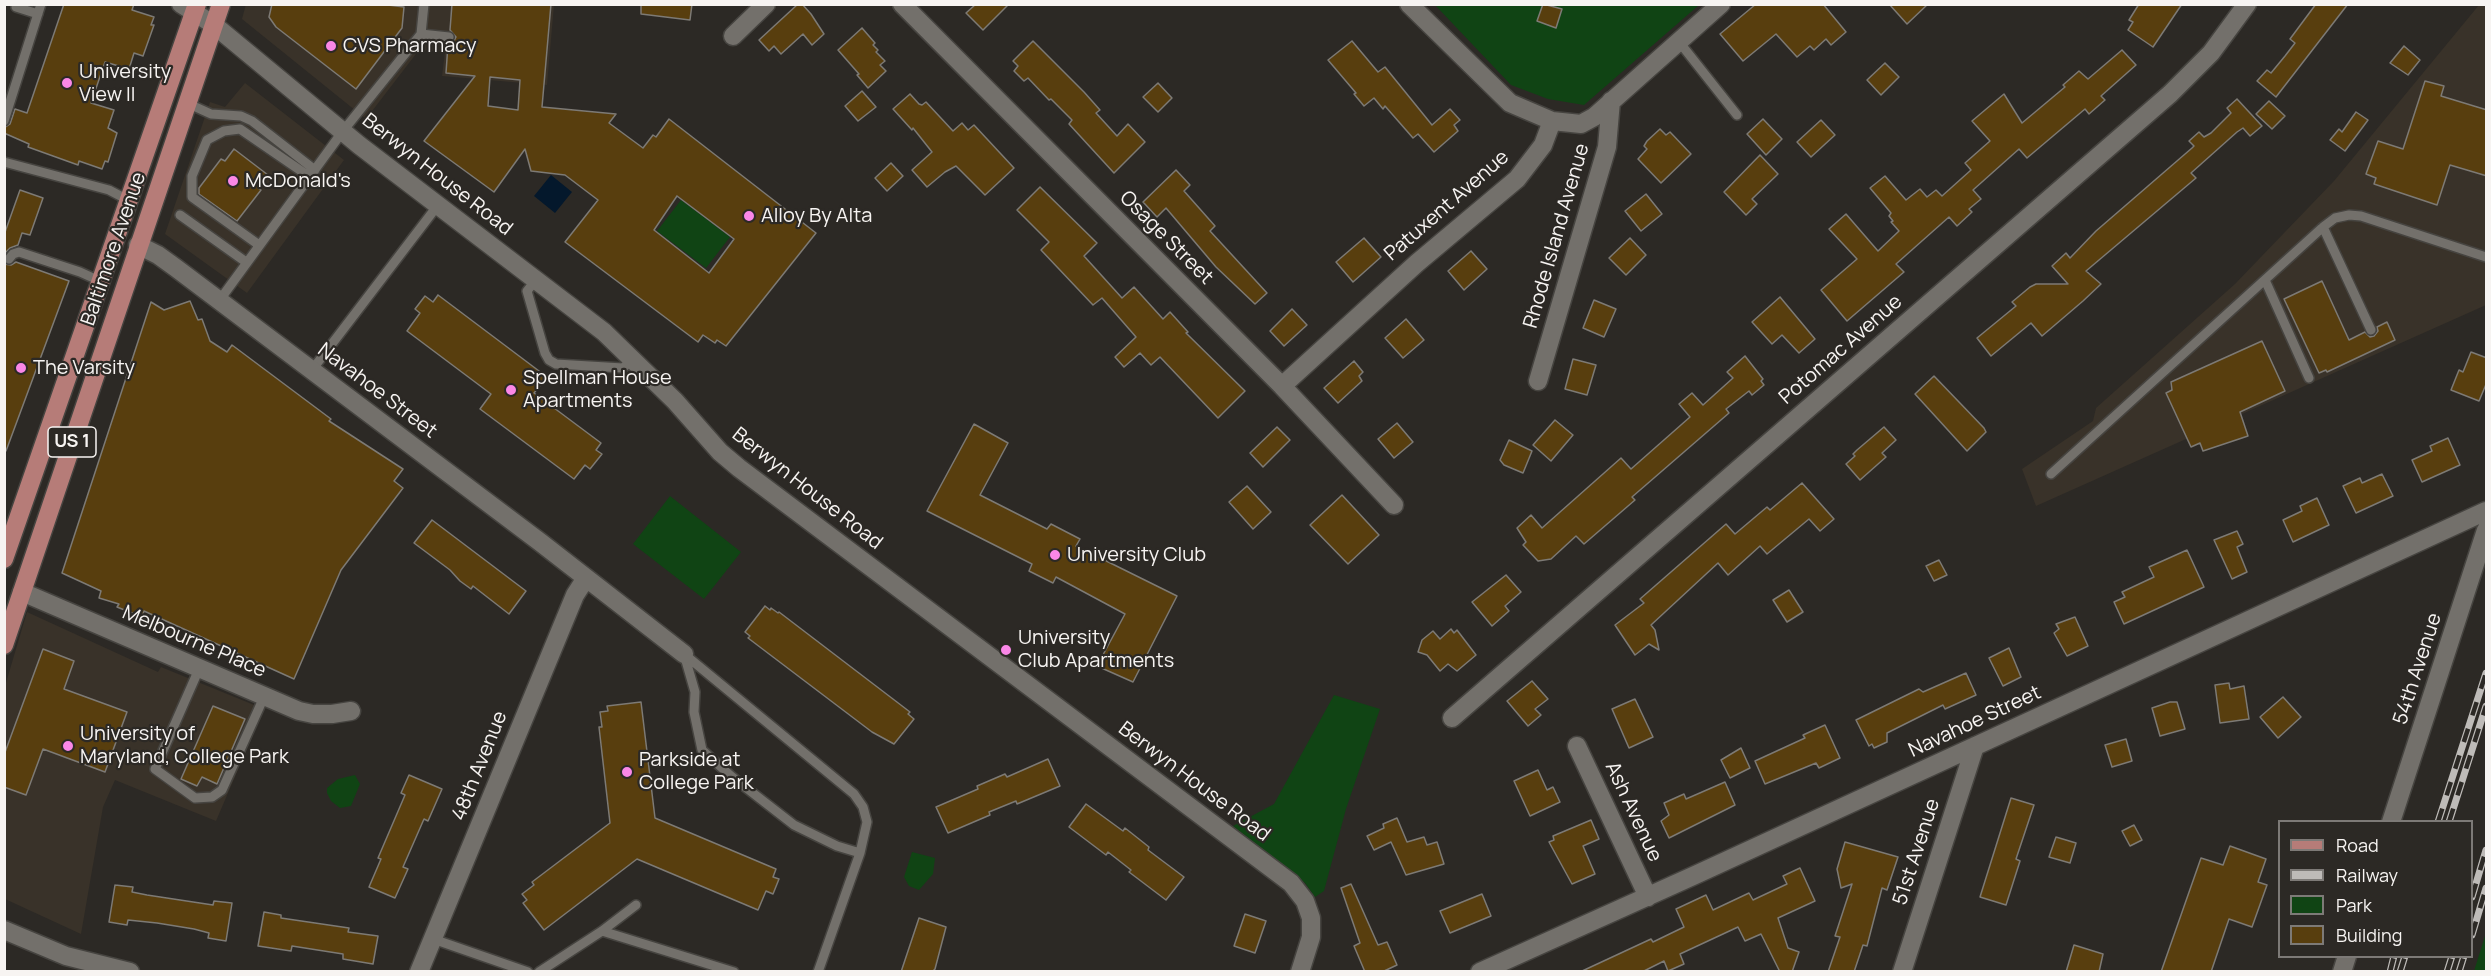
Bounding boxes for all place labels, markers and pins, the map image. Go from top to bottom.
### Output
place label: CVS Pharmacy [343,34,476,58]
marker: CVS Pharmacy [324,39,338,53]
place label: University View II [79,60,171,107]
marker: University View II [60,76,74,90]
place label: McDonald's [245,169,351,193]
marker: McDonald's [226,174,240,188]
place label: Alloy By Alta [761,204,872,228]
marker: Alloy By Alta [742,209,756,223]
place label: The Varsity [33,356,135,380]
marker: The Varsity [14,361,28,375]
place label: Spellman House Apartments [523,366,672,413]
marker: Spellman House Apartments [504,383,518,397]
place label: University Club [1067,543,1206,567]
marker: University Club [1048,548,1062,562]
place label: University Club Apartments [1018,626,1174,673]
marker: University Club Apartments [999,643,1013,657]
place label: University of Maryland, College Park [80,722,289,769]
marker: University of Maryland, College Park [61,739,75,753]
place label: Parkside at College Park [639,748,754,795]
marker: Parkside at College Park [620,765,634,779]

